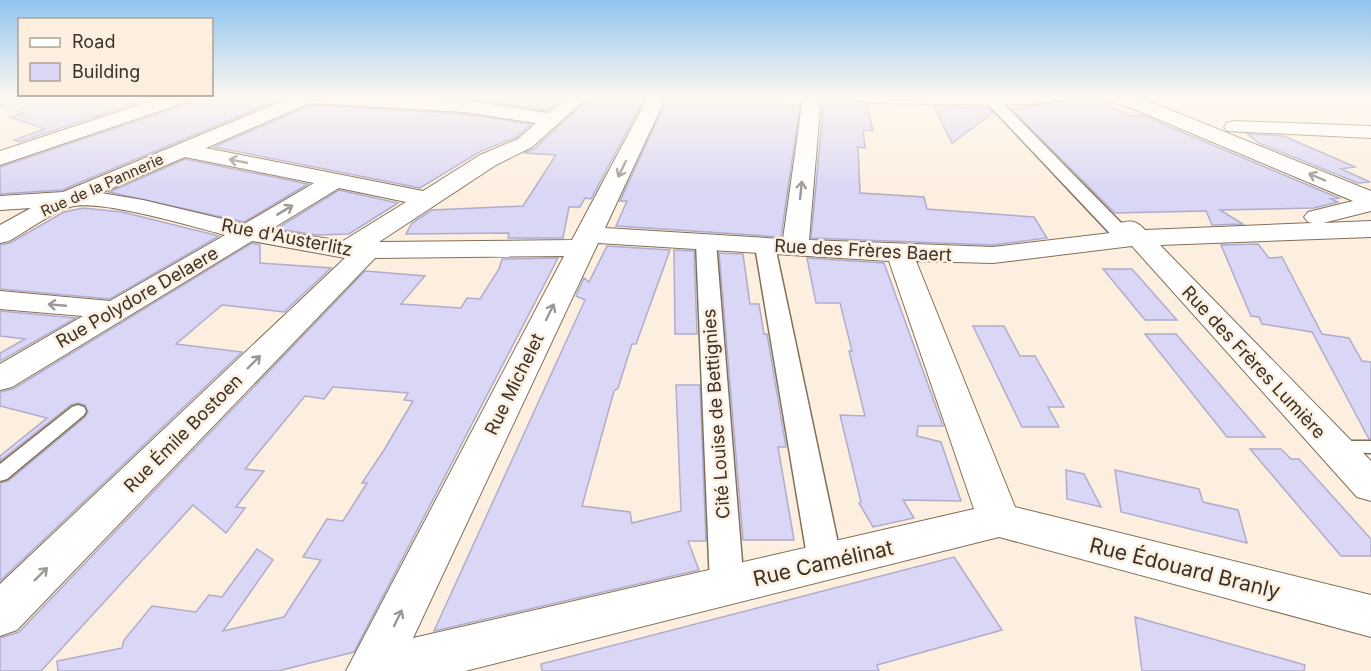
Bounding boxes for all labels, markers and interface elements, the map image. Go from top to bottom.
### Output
legend [18,18,213,96]
text: Road [72,31,115,52]
text: Building [72,61,140,82]
street label: Rue de la Pannerie [38,149,166,221]
one-way arrow [228,155,248,166]
one-way arrow [615,159,627,177]
one-way arrow [1308,171,1327,182]
one-way arrow [796,180,807,200]
one-way arrow [276,204,293,216]
street label: Rue d'Austerlitz [220,214,354,260]
street label: Rue des Frères Baert [774,235,952,265]
street label: Rue Polydore Delaere [52,242,222,352]
street label: Rue des Frères Lumière [1178,281,1330,443]
one-way arrow [48,299,68,310]
one-way arrow [544,304,556,322]
street label: Cité Louise de Bettignies [698,308,734,520]
street label: Rue Michelet [480,330,548,438]
one-way arrow [247,355,262,370]
street label: Rue Émile Bostoen [119,369,246,496]
street label: Rue Édouard Branly [1087,531,1283,604]
street label: Rue Camélinat [750,535,896,591]
one-way arrow [34,566,49,581]
one-way arrow [392,610,404,628]

